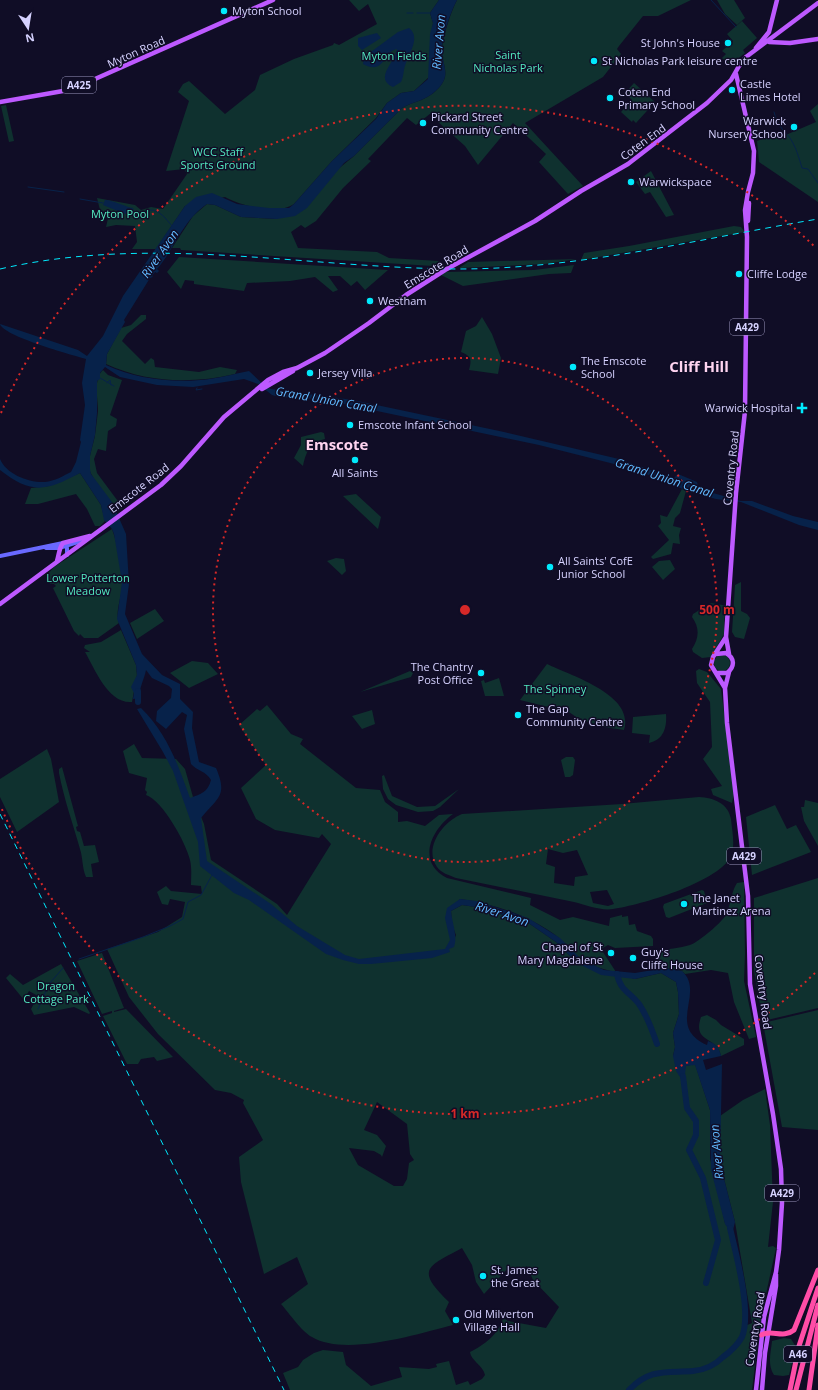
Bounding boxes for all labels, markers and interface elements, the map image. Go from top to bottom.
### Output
place label: Myton School [232,3,302,18]
marker: Myton School [219,6,229,16]
north arrow [8,8,48,48]
water label: River Avon [428,14,449,70]
text: N [24,30,36,47]
street label: Myton Road [105,32,167,71]
place label: St John's House [641,35,720,50]
marker: St John's House [723,38,733,48]
park label: Saint Nicholas Park [473,47,543,75]
park label: Myton Fields [362,48,426,63]
place label: St Nicholas Park leisure centre [602,53,757,68]
marker: St Nicholas Park leisure centre [589,56,599,66]
place label: Castle Limes Hotel [740,76,801,104]
road number: A425 [62,77,96,93]
place label: Coten End Primary School [618,84,695,112]
marker: Castle Limes Hotel [727,85,737,95]
marker: Coten End Primary School [605,93,615,103]
place label: Pickard Street Community Centre [431,109,528,137]
place label: Warwick Nursery School [708,113,786,141]
marker: Pickard Street Community Centre [418,118,428,128]
street label: Coten End [617,120,668,163]
marker: Warwick Nursery School [789,122,799,132]
park label: WCC Staff Sports Ground [180,144,256,172]
place label: Warwickspace [639,174,712,189]
marker: Warwickspace [626,177,636,187]
park label: Myton Pool [91,206,149,221]
water label: River Avon [137,226,182,281]
street label: Emscote Road [401,241,471,292]
place label: Cliffe Lodge [747,266,807,281]
marker: Cliffe Lodge [734,269,744,279]
place label: Westham [378,293,427,308]
marker: Westham [365,296,375,306]
road number: A429 [730,319,764,335]
place label: The Emscote School [581,353,646,381]
district label: Cliff Hill [669,356,729,376]
marker: The Emscote School [568,362,578,372]
place label: Jersey Villa [317,365,372,380]
marker: Jersey Villa [305,368,315,378]
water label: Grand Union Canal [274,382,379,417]
place label: Warwick Hospital [705,400,793,415]
marker: Warwick Hospital [796,402,808,414]
place label: Emscote Infant School [358,417,472,432]
marker: Emscote Infant School [345,420,355,430]
street label: Coventry Road [719,430,742,506]
district label: Emscote [306,434,369,454]
water label: Grand Union Canal [613,454,716,502]
marker: All Saints [350,455,360,465]
street label: Emscote Road [105,459,172,516]
place label: All Saints [332,465,378,480]
place label: All Saints' CofE Junior School [557,553,633,581]
marker: All Saints' CofE Junior School [545,562,555,572]
park label: Lower Potterton Meadow [46,570,130,598]
text: 500 m [699,601,735,618]
centre of rings [458,603,472,617]
place label: The Chantry Post Office [411,659,473,687]
marker: The Chantry Post Office [476,668,486,678]
park label: The Spinney [524,681,587,696]
place label: The Gap Community Centre [526,701,623,729]
marker: The Gap Community Centre [513,710,523,720]
road number: A429 [727,848,761,864]
place label: The Janet Martinez Arena [692,890,771,918]
water label: River Avon [473,897,531,930]
marker: The Janet Martinez Arena [679,899,689,909]
place label: Chapel of St Mary Magdalene [517,939,603,967]
place label: Guy's Cliffe House [641,944,703,972]
marker: Chapel of St Mary Magdalene [606,948,616,958]
marker: Guy's Cliffe House [628,953,638,963]
street label: Coventry Road [751,954,776,1030]
park label: Dragon Cottage Park [23,978,89,1006]
text: 1 km [450,1105,480,1122]
water label: River Avon [706,1124,727,1180]
road number: A429 [765,1185,799,1201]
place label: St. James the Great [491,1262,539,1290]
marker: St. James the Great [478,1271,488,1281]
street label: Coventry Road [741,1291,768,1367]
place label: Old Milverton Village Hall [464,1306,534,1334]
marker: Old Milverton Village Hall [451,1315,461,1325]
road number: A46 [784,1346,812,1362]

